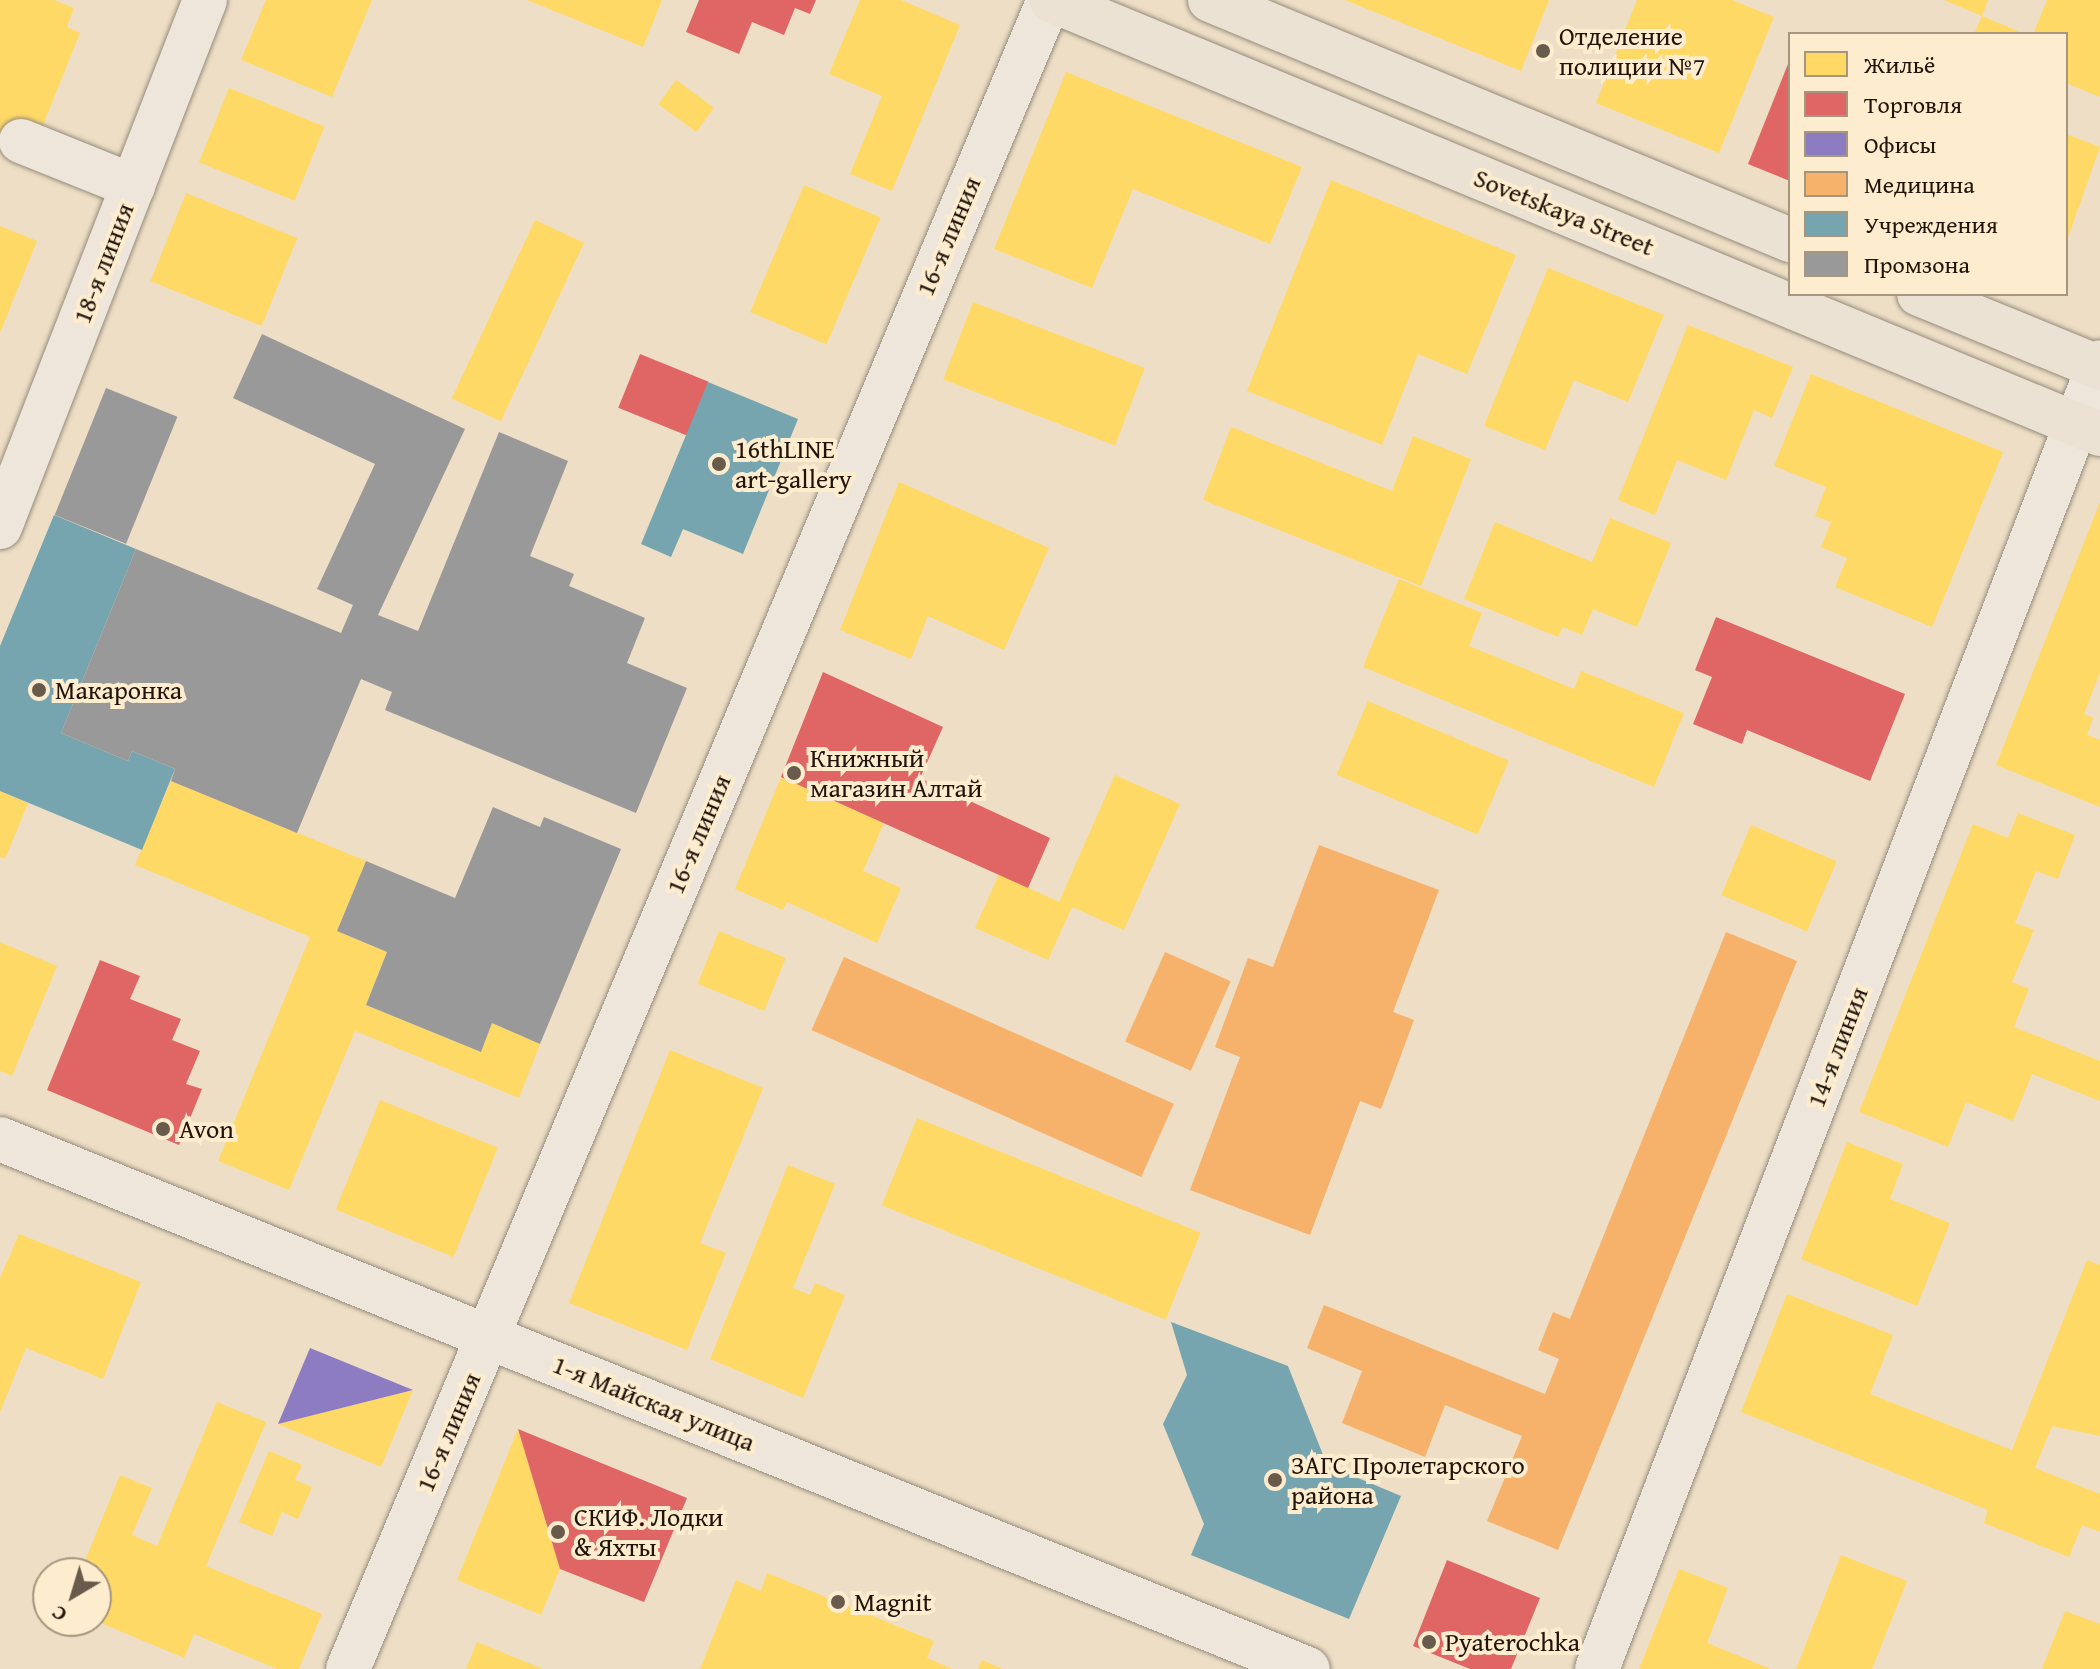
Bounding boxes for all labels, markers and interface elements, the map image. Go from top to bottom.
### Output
place label: Отделение полиции №7 [1559,20,1705,82]
legend [1788,32,2068,296]
marker: Отделение полиции №7 [1534,42,1552,60]
text: Жильё [1864,47,1935,82]
text: Торговля [1864,87,1962,122]
text: Офисы [1864,127,1936,162]
street label: Sovetskaya Street [1469,162,1659,262]
text: Медицина [1864,167,1975,202]
street label: 16-я линия [909,172,987,300]
street label: 18-я линия [66,198,140,328]
text: Учреждения [1864,207,1998,242]
text: Промзона [1864,247,1970,282]
place label: 16thLINE art-gallery [735,433,852,494]
marker: 16thLINE art-gallery [710,455,728,473]
place label: Макаронка [55,674,182,706]
marker: Макаронка [30,681,48,699]
place label: Книжный магазин Алтай [810,742,982,804]
marker: Книжный магазин Алтай [785,764,803,782]
street label: 16-я линия [659,770,737,898]
street label: 14-я линия [1800,982,1874,1112]
place label: Avon [179,1113,234,1145]
marker: Avon [154,1120,172,1138]
street label: 1-я Майская улица [548,1348,760,1458]
street label: 16-я линия [409,1368,487,1496]
place label: ЗАГС Пролетарского района [1291,1449,1525,1510]
marker: ЗАГС Пролетарского района [1266,1471,1284,1489]
place label: СКИФ. Лодки & Яхты [574,1501,724,1562]
marker: СКИФ. Лодки & Яхты [549,1523,567,1541]
north arrow [32,1557,112,1637]
place label: Magnit [854,1586,932,1618]
marker: Magnit [829,1593,847,1611]
text: С [44,1598,73,1631]
place label: Pyaterochka [1445,1626,1580,1658]
marker: Pyaterochka [1420,1633,1438,1651]

